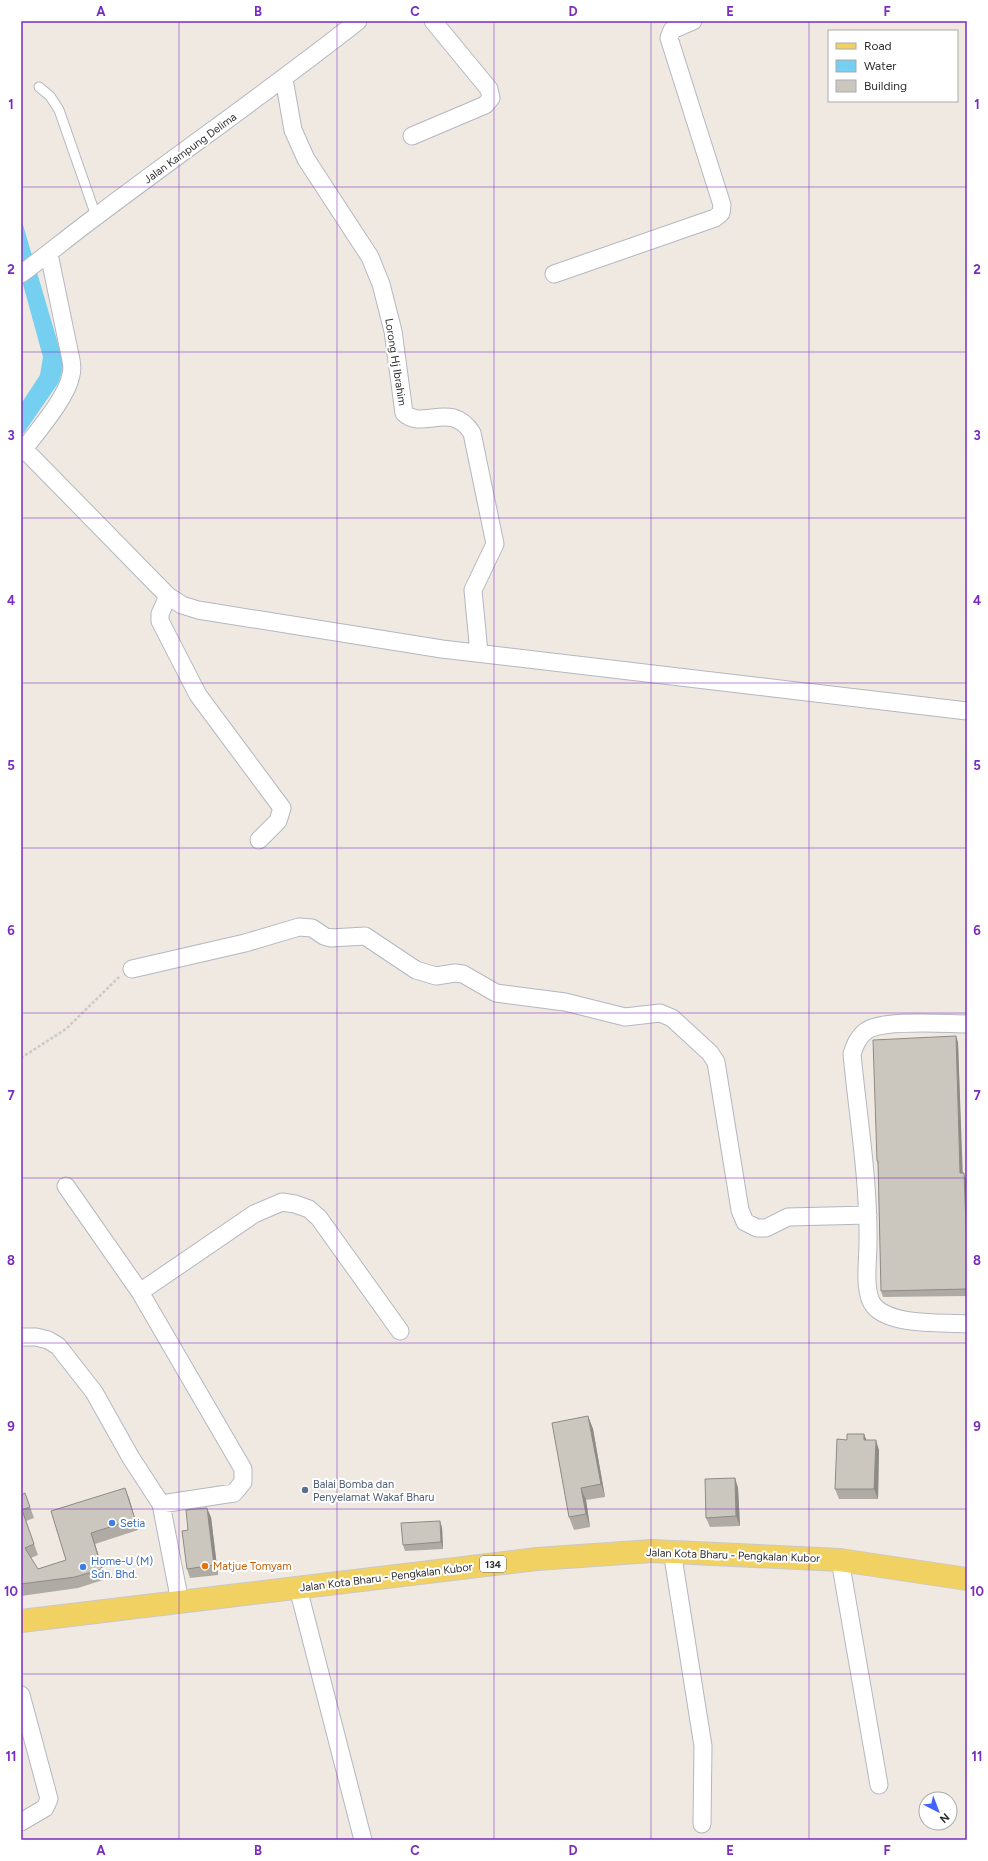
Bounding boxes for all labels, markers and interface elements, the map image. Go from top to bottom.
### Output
text: A [96,4,106,19]
text: B [254,4,262,19]
text: C [410,4,420,19]
text: D [568,4,578,19]
text: E [726,4,734,19]
text: F [883,4,891,19]
legend [828,30,958,102]
text: Road [864,39,892,53]
text: Water [864,59,896,73]
text: Building [864,79,907,93]
text: 1 [8,97,14,112]
text: 1 [974,97,980,112]
street label: Jalan Kampung Delima [141,110,239,186]
text: 2 [7,262,15,277]
text: 2 [973,262,981,277]
street label: Lorong Hj Ibrahim [382,317,409,407]
text: 3 [7,428,15,443]
text: 3 [973,428,981,443]
text: 4 [7,593,15,608]
text: 4 [973,593,981,608]
text: 5 [7,758,15,773]
text: 5 [973,758,981,773]
text: 6 [7,923,15,938]
text: 6 [973,923,981,938]
text: 7 [7,1088,15,1103]
text: 7 [973,1088,981,1103]
text: 8 [7,1253,15,1268]
text: 8 [973,1253,981,1268]
text: 9 [7,1419,15,1434]
text: 9 [973,1419,981,1434]
place label: Balai Bomba dan Penyelamat Wakaf Bharu [313,1478,435,1504]
marker: Balai Bomba dan Penyelamat Wakaf Bharu [300,1485,310,1495]
place label: Setia [120,1517,145,1530]
marker: Setia [107,1518,117,1528]
street label: Jalan Kota Bharu - Pengkalan Kubor [646,1546,820,1565]
place label: Home-U (M) Sdn. Bhd. [91,1555,153,1581]
road number: 134 [480,1556,506,1572]
place label: Matjue Tomyam [213,1560,292,1573]
street label: Jalan Kota Bharu - Pengkalan Kubor [299,1560,473,1595]
marker: Matjue Tomyam [200,1561,210,1571]
marker: Home-U (M) Sdn. Bhd. [78,1562,88,1572]
text: 10 [4,1584,18,1599]
text: 10 [970,1584,984,1599]
text: 11 [6,1749,16,1764]
text: 11 [972,1749,982,1764]
north arrow [918,1791,958,1831]
text: N [937,1810,952,1826]
text: A [96,1843,106,1858]
text: B [254,1843,262,1858]
text: C [410,1843,420,1858]
text: D [568,1843,578,1858]
text: E [726,1843,734,1858]
text: F [883,1843,891,1858]

